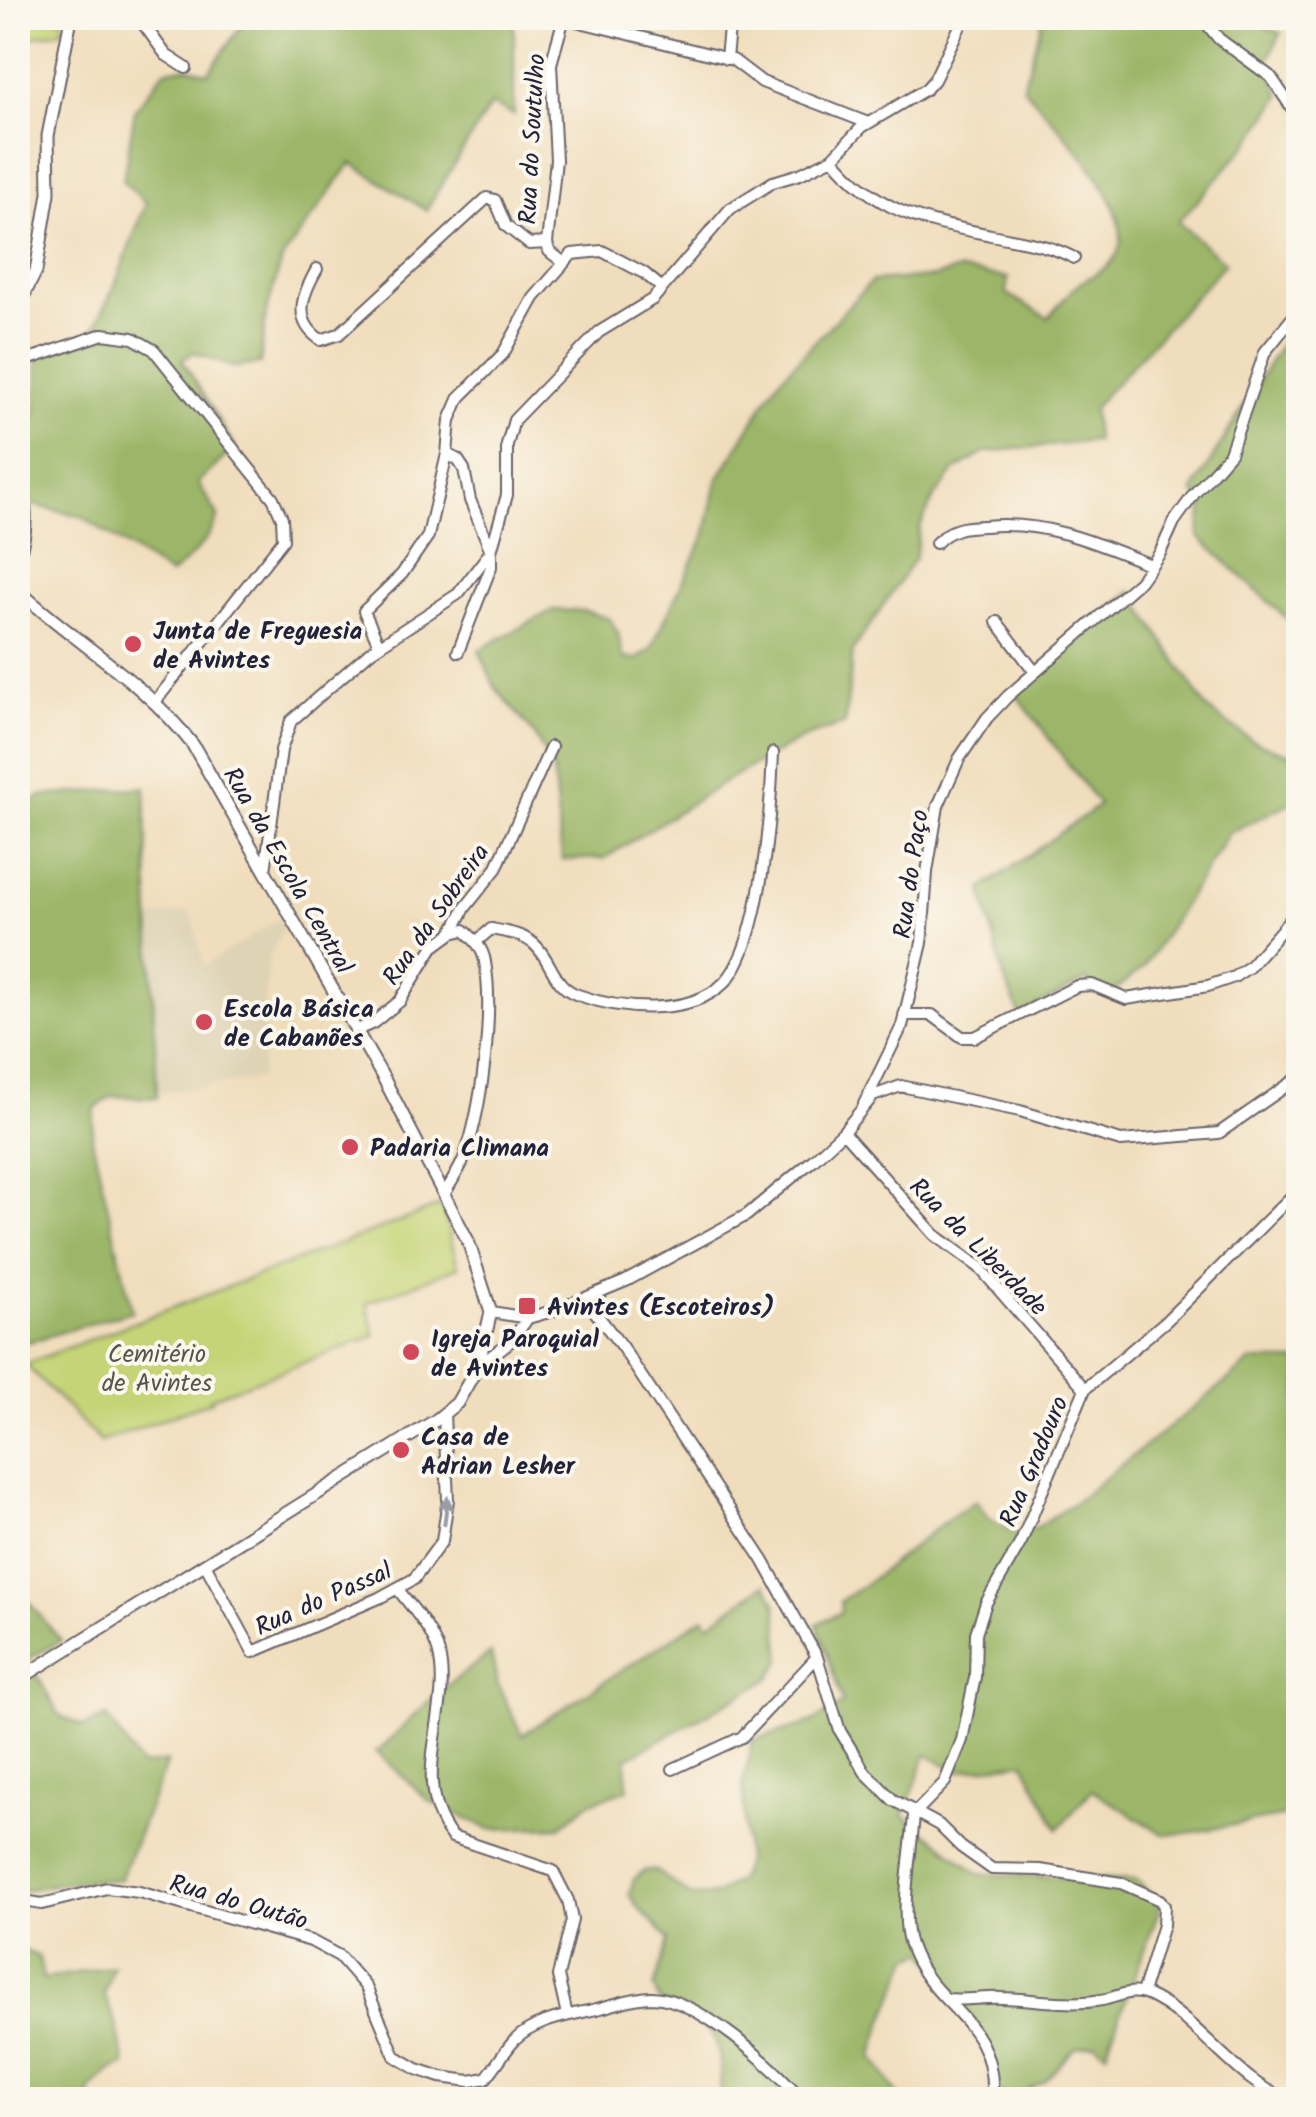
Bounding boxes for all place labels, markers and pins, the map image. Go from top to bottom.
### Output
place label: Junta de Freguesia de Avintes [153,612,362,681]
marker: Junta de Freguesia de Avintes [122,633,144,655]
place label: Escola Básica de Cabanões [224,990,374,1059]
marker: Escola Básica de Cabanões [193,1011,215,1033]
place label: Padaria Climana [370,1129,549,1169]
marker: Padaria Climana [339,1136,361,1158]
place label: Avintes (Escoteiros) [547,1288,775,1328]
marker: Avintes (Escoteiros) [516,1295,538,1317]
place label: Igreja Paroquial de Avintes [431,1320,599,1389]
marker: Igreja Paroquial de Avintes [400,1341,422,1363]
place label: Casa de Adrian Lesher [421,1418,576,1487]
marker: Casa de Adrian Lesher [390,1439,412,1461]

